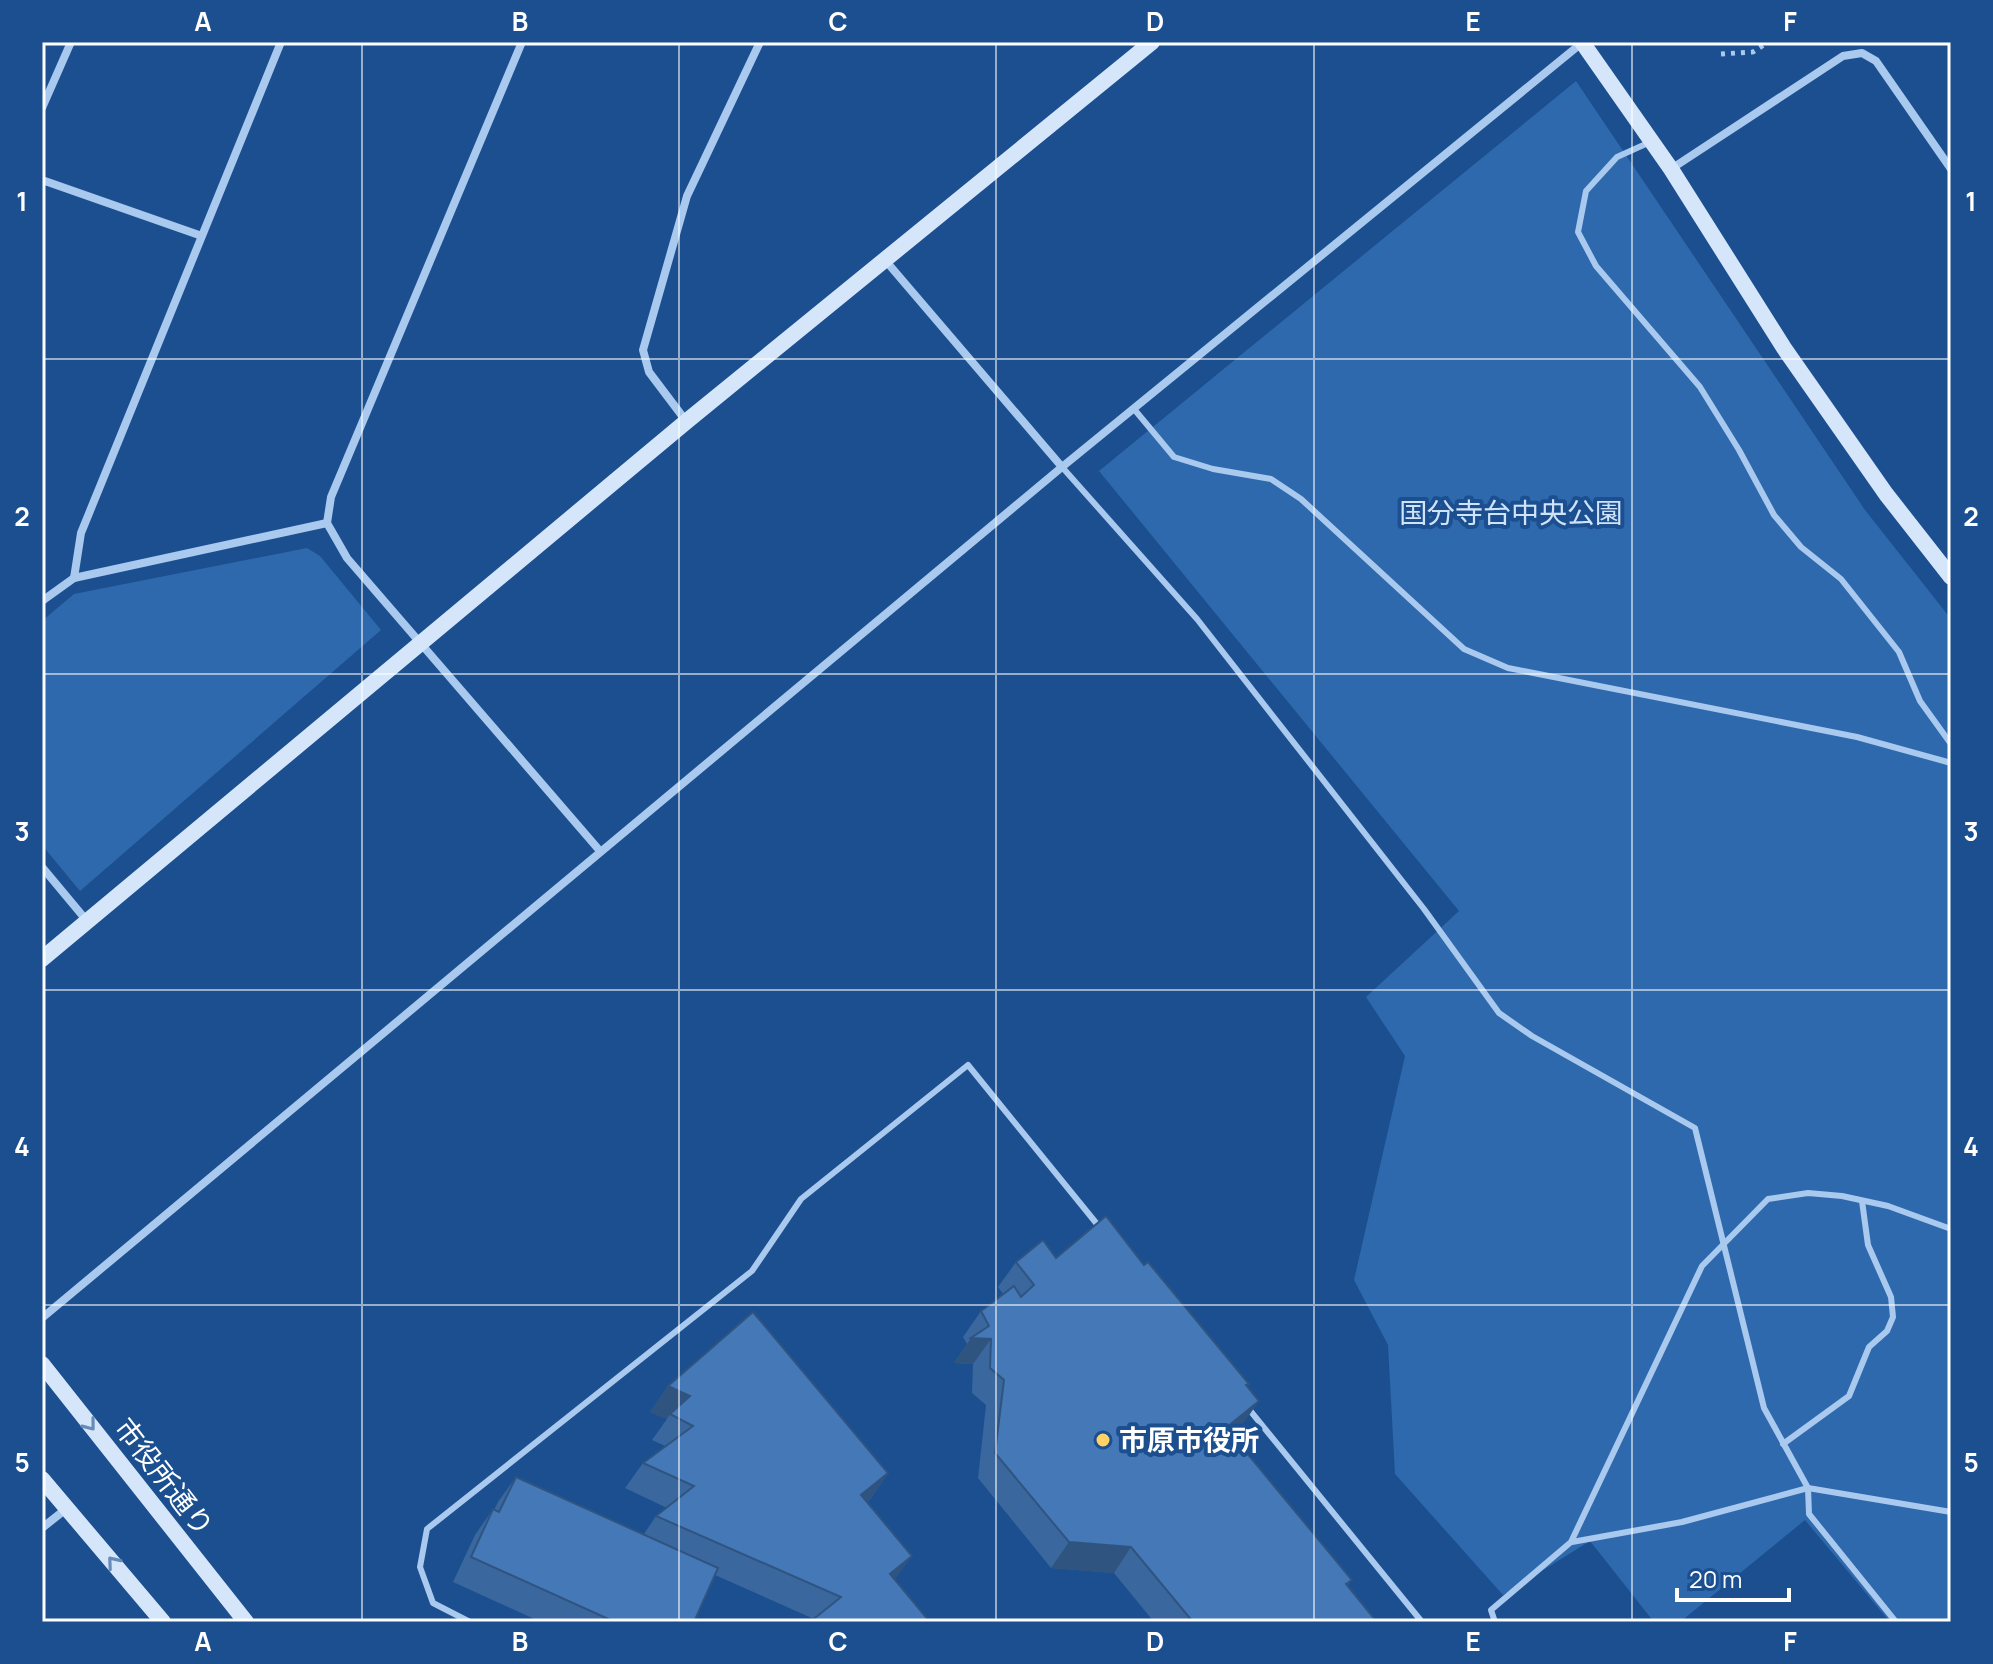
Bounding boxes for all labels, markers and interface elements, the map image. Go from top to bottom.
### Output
text: A [194,3,212,39]
text: B [512,3,528,39]
text: C [828,3,848,39]
text: D [1146,3,1164,39]
text: E [1465,3,1481,39]
text: F [1783,3,1797,39]
text: 1 [16,183,28,219]
text: 1 [1965,183,1977,219]
park label: 国分寺台中央公園 [1399,493,1623,531]
text: 2 [14,498,30,534]
text: 2 [1963,498,1979,534]
text: 3 [14,813,30,849]
text: 3 [1963,813,1979,849]
text: 4 [14,1128,30,1164]
text: 4 [1963,1128,1979,1164]
street label: 市役所通り [107,1410,223,1543]
one-way arrow [81,1416,95,1431]
place label: 市原市役所 [1119,1420,1259,1458]
marker: 市原市役所 [1094,1431,1112,1449]
text: 5 [14,1444,30,1480]
text: 5 [1963,1444,1979,1480]
scale bar [1677,1552,1789,1602]
one-way arrow [108,1557,123,1572]
text: 20 m [1689,1562,1742,1595]
text: A [194,1623,212,1659]
text: B [512,1623,528,1659]
text: C [828,1623,848,1659]
text: D [1146,1623,1164,1659]
text: E [1465,1623,1481,1659]
text: F [1783,1623,1797,1659]

